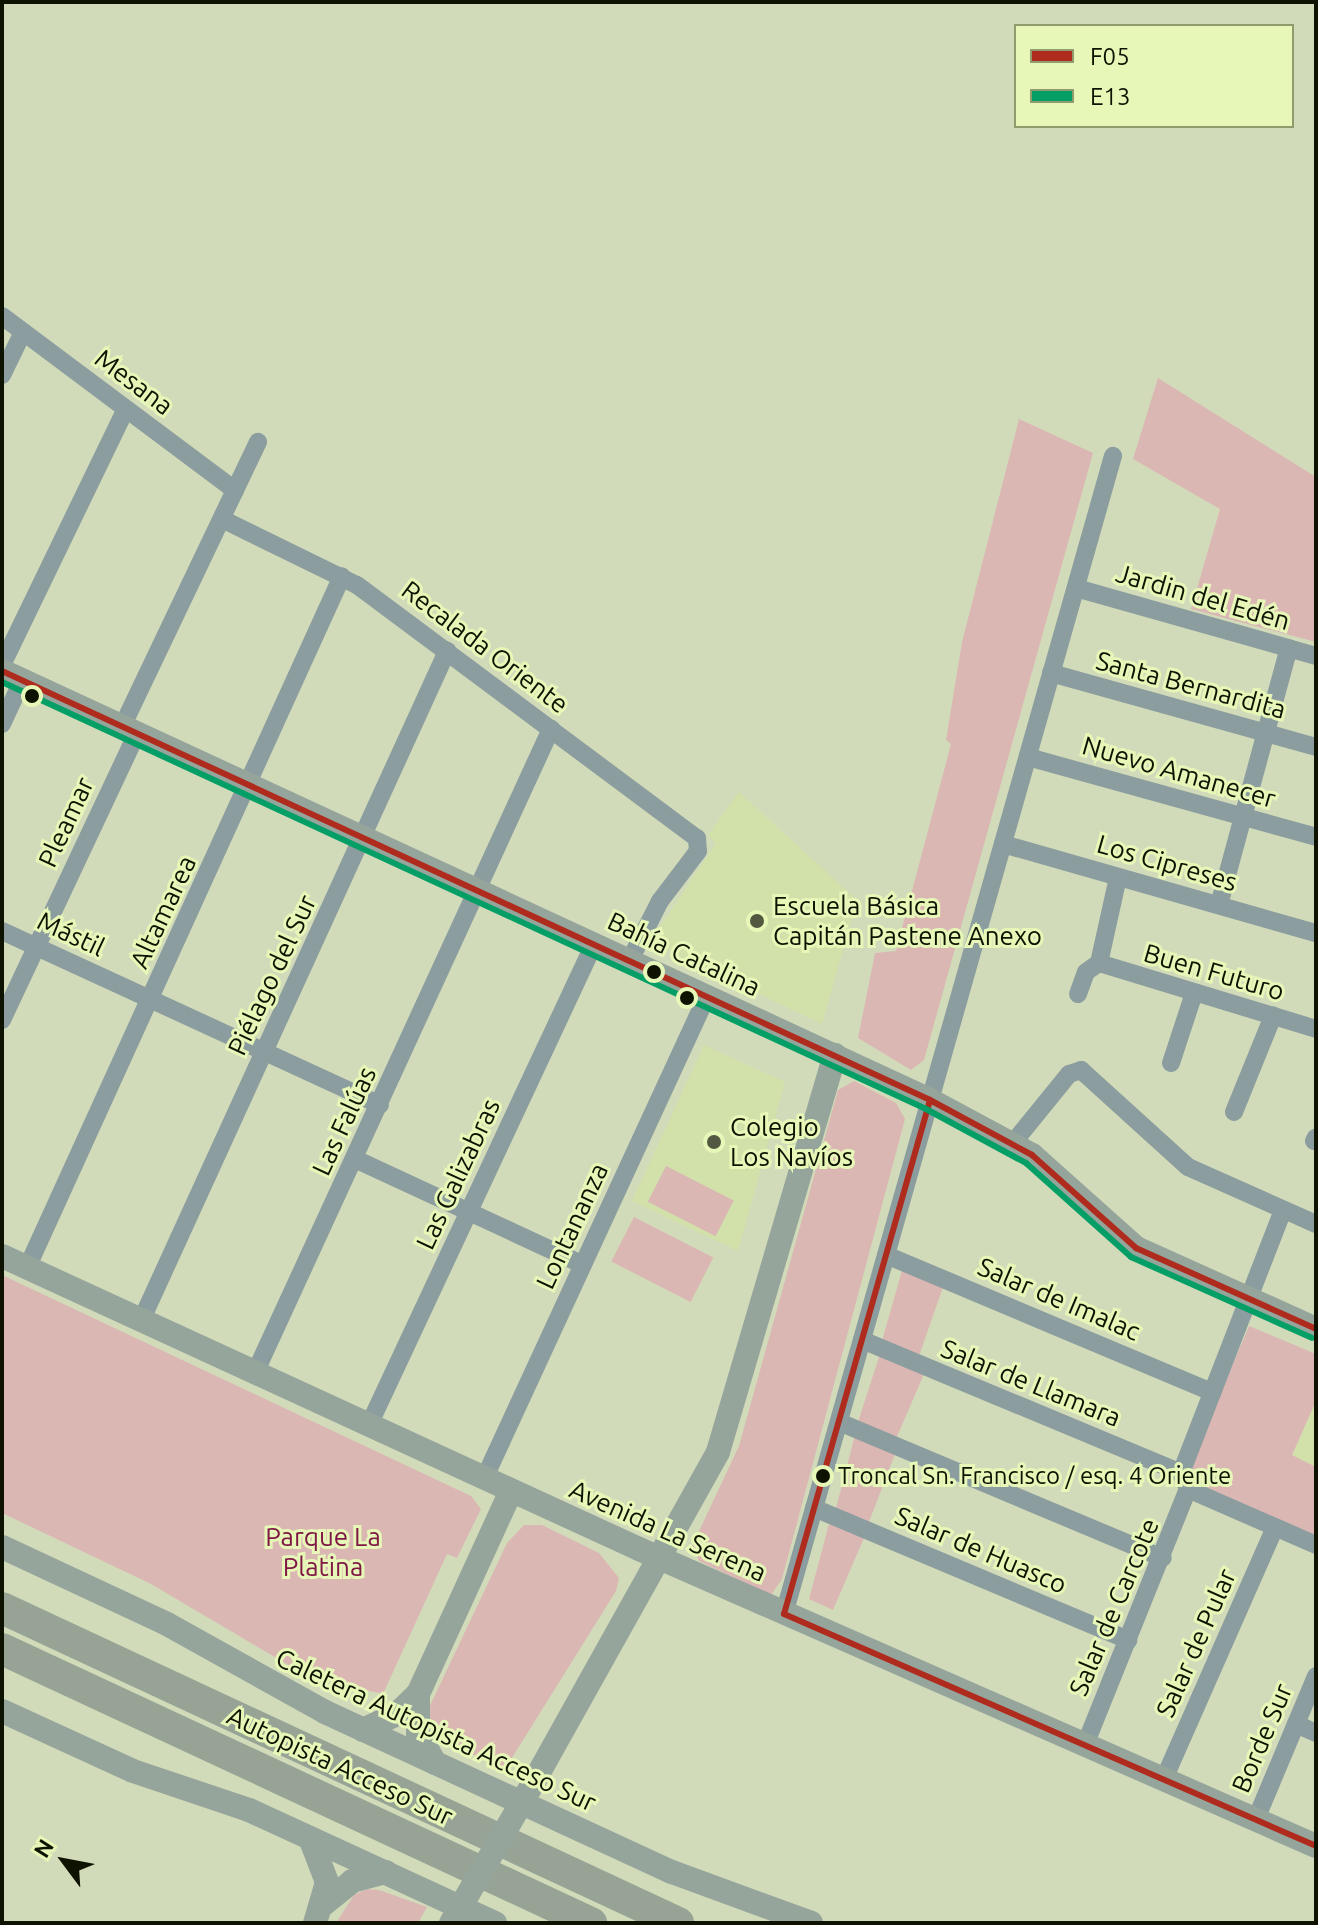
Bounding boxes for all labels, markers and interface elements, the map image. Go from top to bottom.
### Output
legend [1014,24,1294,128]
text: F05 [1090,43,1130,70]
text: E13 [1090,83,1131,110]
street label: Mesana [89,343,179,421]
street label: Jardin del Edén [1112,557,1294,637]
street label: Recalada Oriente [395,574,575,720]
street label: Santa Bernardita [1093,645,1289,725]
unlabelled marker [24,688,40,704]
street label: Nuevo Amanecer [1079,729,1279,815]
street label: Pleamar [32,772,100,872]
street label: Los Cipreses [1093,828,1241,898]
street label: Altamarea [123,851,203,973]
street label: Piélago del Sur [221,890,323,1060]
place label: Escuela Básica Capitán Pastene Anexo [773,890,1042,952]
street label: Mástil [32,905,110,963]
street label: Bahía Catalina [603,905,765,1003]
marker: Escuela Básica Capitán Pastene Anexo [748,912,766,930]
street label: Buen Futuro [1140,937,1288,1007]
unlabelled marker [646,964,662,980]
unlabelled marker [679,990,695,1006]
street label: Las Falúas [305,1062,383,1180]
street label: Las Galizabras [410,1094,506,1254]
place label: Colegio Los Navíos [730,1111,853,1172]
marker: Colegio Los Navíos [705,1133,723,1151]
street label: Lontananza [529,1158,615,1294]
street label: Salar de Imalac [973,1251,1145,1347]
street label: Salar de Llamara [937,1333,1125,1433]
place label: Troncal Sn. Francisco / esq. 4 Oriente [838,1462,1231,1490]
marker: Troncal Sn. Francisco / esq. 4 Oriente [815,1468,831,1484]
street label: Avenida La Serena [565,1474,771,1588]
street label: Salar de Huasco [890,1500,1072,1600]
street label: Salar de Carcote [1063,1514,1165,1700]
park label: Parque La Platina [265,1521,381,1582]
street label: Salar de Pular [1149,1564,1243,1722]
street label: Caletera Autopista Acceso Sur [271,1642,601,1818]
street label: Borde Sur [1225,1679,1299,1797]
street label: Autopista Acceso Sur [222,1700,458,1832]
north arrow [24,1821,104,1901]
text: N [28,1834,58,1862]

